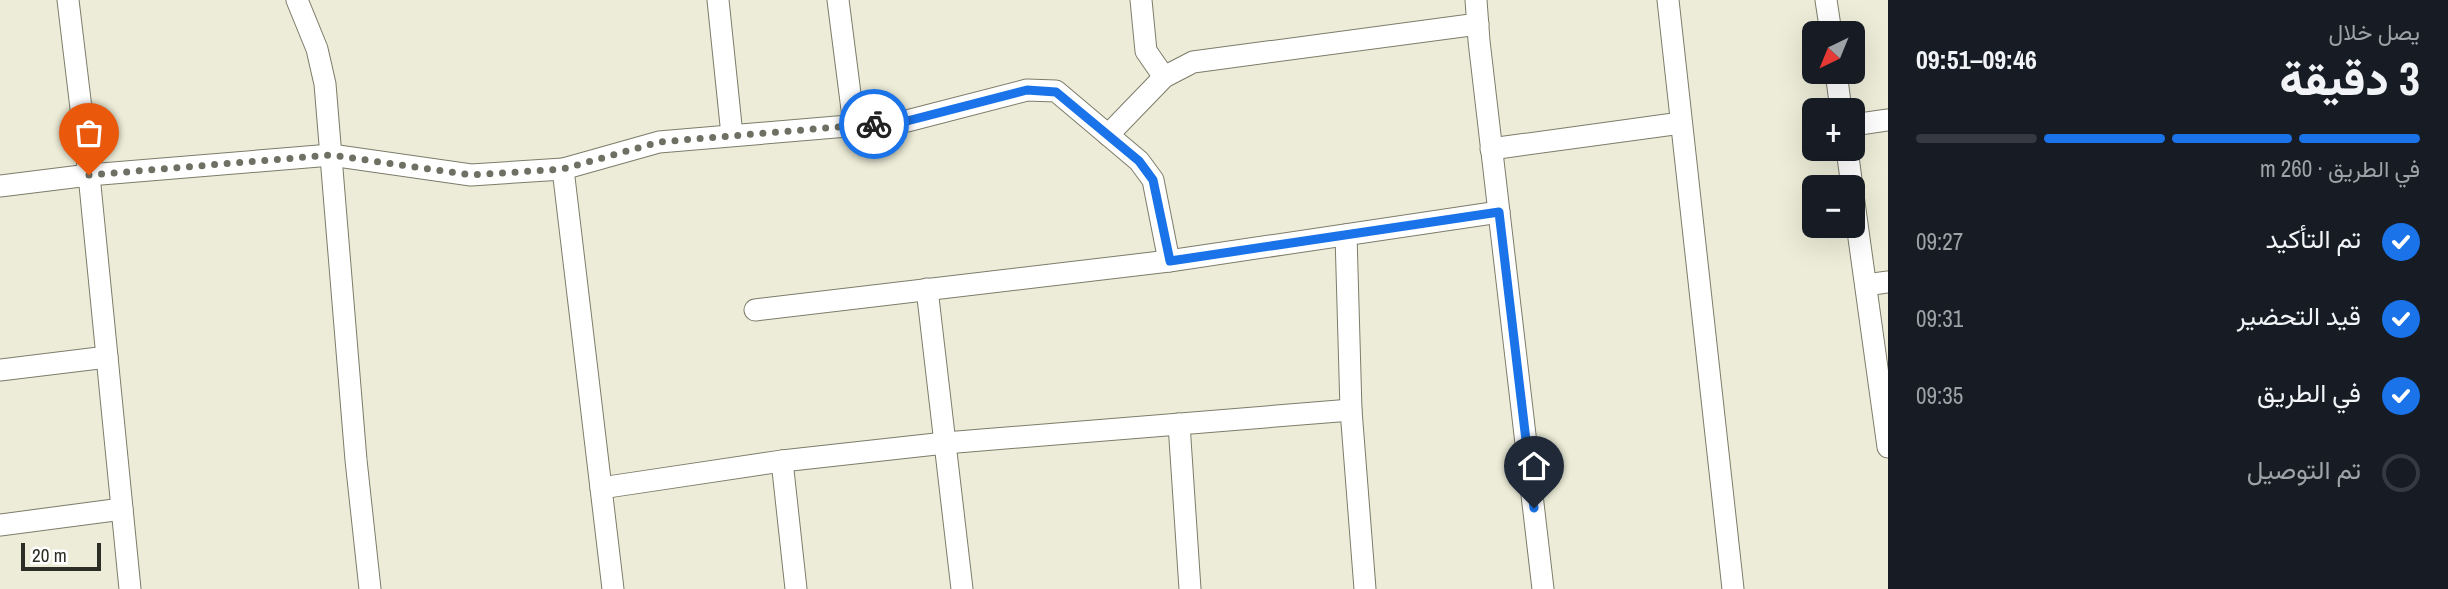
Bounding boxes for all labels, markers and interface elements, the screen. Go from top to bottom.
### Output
text: يصل خلال [2328,16,2420,47]
north arrow [1802,21,1866,84]
map controls [1802,21,1865,238]
text: 09:46–09:51 [1916,42,2037,77]
text: 3 دقيقة [2280,47,2420,109]
courier [839,89,909,159]
button: + [1802,98,1865,161]
pin [59,103,119,175]
icon: bike [855,105,893,143]
icon: bag [70,114,108,152]
text: في الطريق · 260 m [2260,153,2420,184]
button: − [1802,175,1865,238]
text: تم التأكيد [2266,221,2361,256]
icon: check [2382,223,2420,261]
text: 09:27 [1916,226,1963,257]
text: قيد التحضير [2237,298,2361,333]
icon: check [2382,300,2420,338]
text: 09:31 [1916,303,1963,334]
text: في الطريق [2257,375,2361,410]
icon: check [2382,377,2420,415]
text: 09:35 [1916,380,1963,411]
pin [1504,436,1564,508]
icon: home [1515,447,1553,485]
text: تم التوصيل [2247,452,2361,487]
scale bar [21,540,102,572]
text: 20 m [32,542,67,568]

